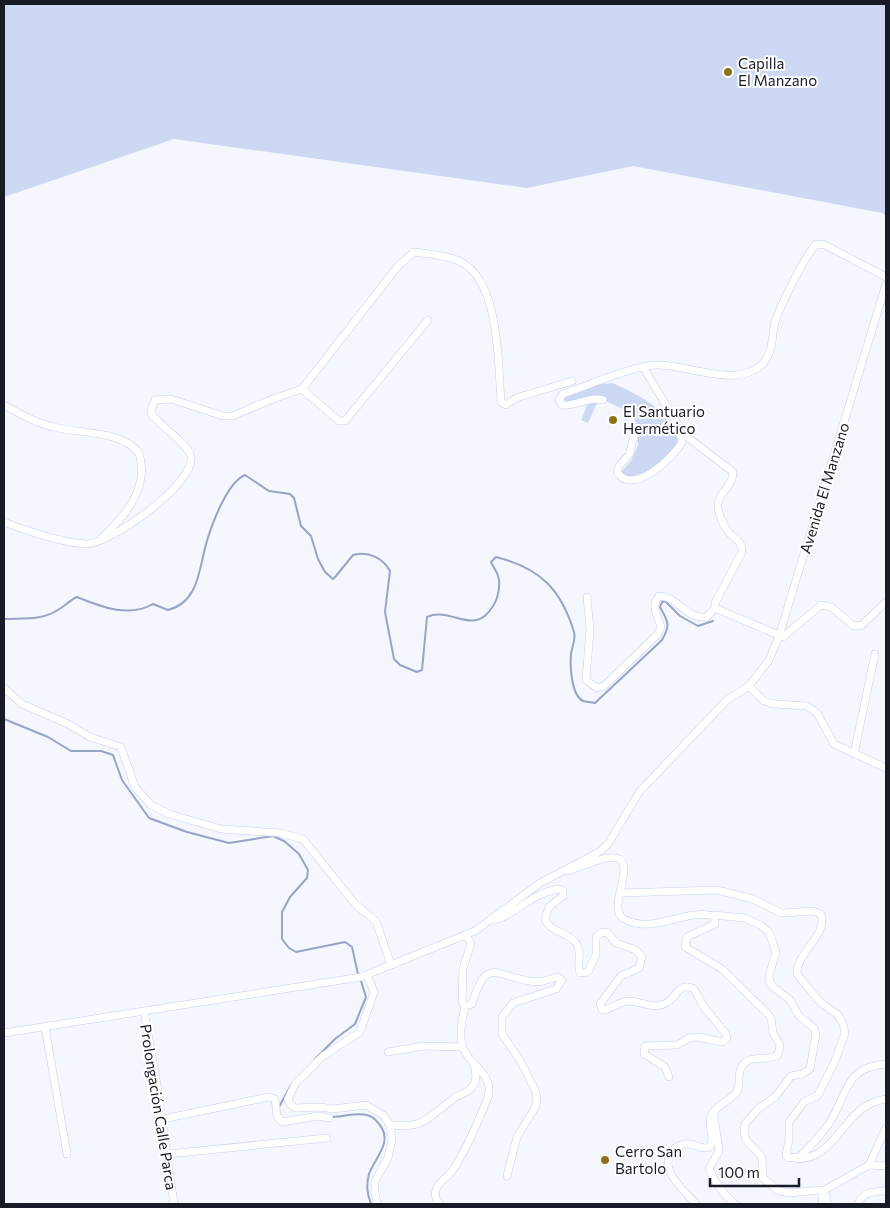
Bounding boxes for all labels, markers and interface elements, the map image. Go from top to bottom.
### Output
place label: Capilla El Manzano [738,54,817,89]
marker: Capilla El Manzano [722,66,734,78]
place label: El Santuario Hermético [623,402,705,437]
marker: El Santuario Hermético [607,414,619,426]
street label: Avenida El Manzano [796,420,853,556]
street label: Prolongación Calle Parca [137,1023,181,1191]
place label: Cerro San Bartolo [615,1142,682,1177]
marker: Cerro San Bartolo [599,1154,611,1166]
scale bar [710,1156,799,1188]
text: 100 m [718,1163,760,1181]

